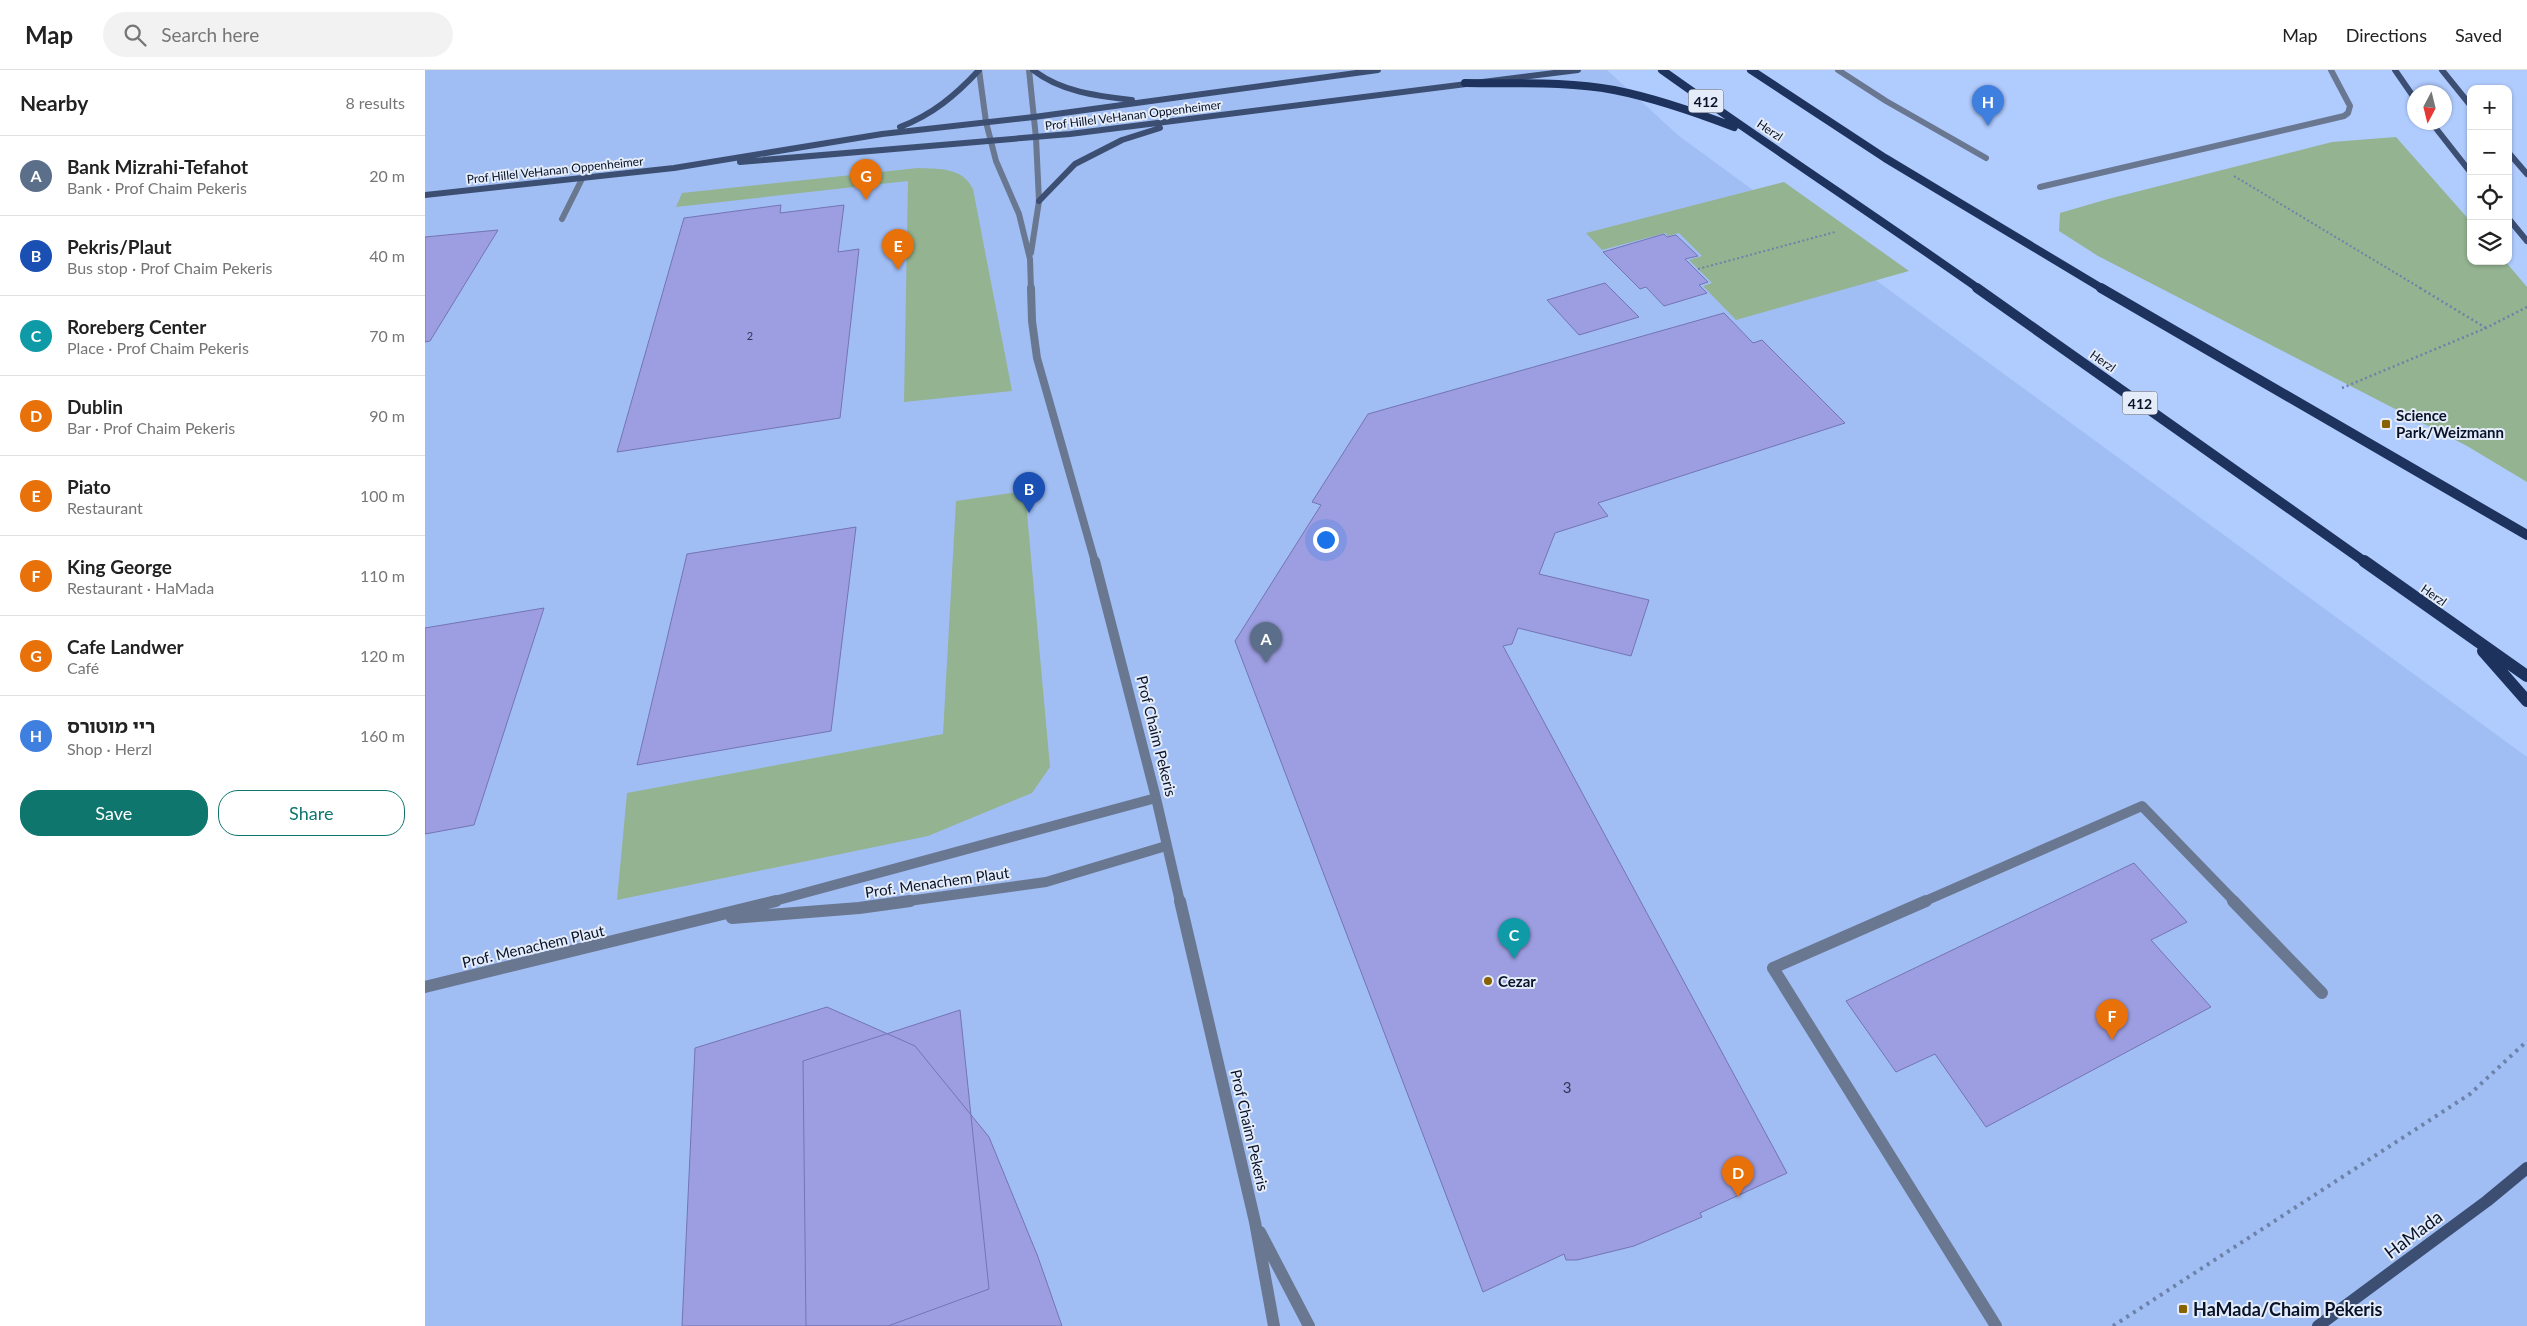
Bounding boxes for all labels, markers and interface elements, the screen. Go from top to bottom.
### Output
search box [103,12,453,57]
text: Map [25,20,73,49]
icon: search [121,21,149,49]
text: Search here [161,23,259,46]
text: Map [2282,24,2318,46]
text: Directions [2346,24,2427,46]
text: Saved [2455,24,2502,46]
pin: H [1972,85,2004,126]
north arrow [2407,85,2452,130]
map controls [2467,85,2512,265]
button: + [2467,85,2512,130]
text: Nearby [20,90,88,115]
road number: 412 [1689,90,1723,112]
text: 8 results [345,93,405,112]
street label: Prof Hillel VeHanan Oppenheimer [1044,97,1223,133]
street label: Herzl [1754,116,1786,144]
button: − [2467,130,2512,175]
street label: Prof Hillel VeHanan Oppenheimer [466,153,645,187]
text: Bank Mizrahi-Tefahot [67,155,248,178]
pin: G [850,159,882,200]
text: A [30,166,42,185]
text: 20 m [369,166,405,185]
button: locate [2467,175,2512,220]
text: Bank · Prof Chaim Pekeris [67,178,247,197]
button: layers [2467,220,2512,265]
pin: E [882,229,914,270]
text: Pekris/Plaut [67,235,172,258]
text: B [31,246,41,265]
text: 40 m [369,246,405,265]
text: Bus stop · Prof Chaim Pekeris [67,258,272,277]
text: Roreberg Center [67,315,206,338]
text: C [31,326,41,345]
text: 70 m [369,326,405,345]
house number: 2 [747,329,753,342]
text: Place · Prof Chaim Pekeris [67,338,249,357]
street label: Herzl [2087,347,2119,375]
road number: 412 [2123,392,2157,414]
text: Dublin [67,395,123,418]
text: D [30,406,42,425]
text: 90 m [369,406,405,425]
place label: Science Park/Weizmann [2396,406,2504,441]
text: Bar · Prof Chaim Pekeris [67,418,235,437]
marker: Science Park/Weizmann [2380,418,2392,430]
pin: B [1013,472,1045,513]
text: Piato [67,475,111,498]
text: E [31,486,41,505]
text: 100 m [360,486,405,505]
text: Restaurant [67,498,143,517]
your location [1313,527,1339,553]
text: King George [67,555,172,578]
text: F [31,566,41,585]
text: 110 m [360,566,405,585]
text: Restaurant · HaMada [67,578,214,597]
street label: Herzl [2418,581,2450,609]
pin: A [1250,622,1282,663]
text: Cafe Landwer [67,635,184,658]
text: G [30,646,42,665]
text: 120 m [360,646,405,665]
text: Café [67,658,99,677]
street label: Prof Chaim Pekeris [1133,674,1181,798]
text: ריי מוטורס [67,714,155,737]
text: H [30,726,42,745]
text: 160 m [360,726,405,745]
text: Shop · Herzl [67,739,152,758]
button: Save [20,790,208,836]
button: Share [218,790,405,836]
street label: Prof. Menachem Plaut [864,863,1011,901]
pin: C [1498,918,1530,959]
street label: Prof. Menachem Plaut [460,921,606,971]
place label: Cezar [1498,972,1536,990]
marker: Cezar [1482,975,1494,987]
pin: F [2096,999,2128,1040]
street label: Prof Chaim Pekeris [1227,1068,1273,1192]
house number: 3 [1563,1078,1571,1096]
pin: D [1722,1156,1754,1197]
street label: HaMada [2380,1205,2446,1263]
place label: HaMada/Chaim Pekeris [2193,1298,2383,1320]
marker: HaMada/Chaim Pekeris [2177,1303,2189,1315]

